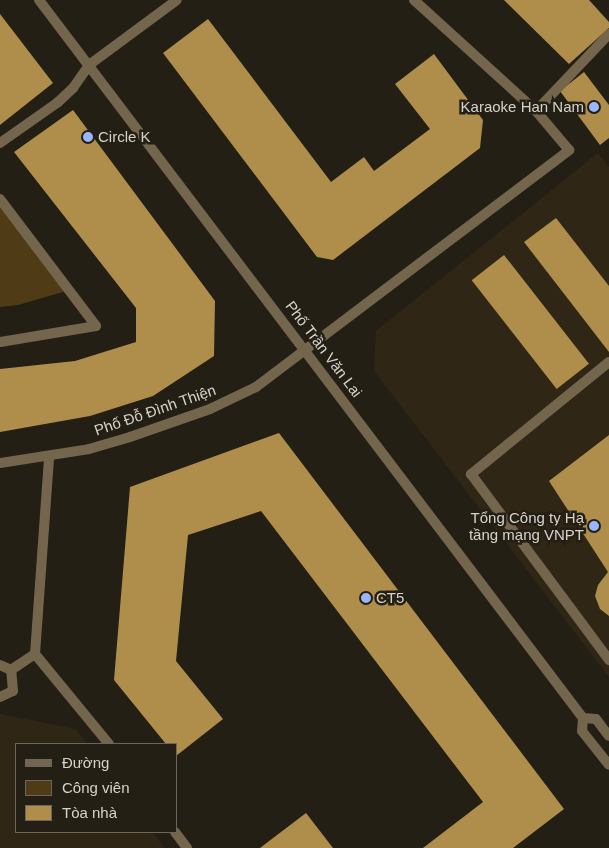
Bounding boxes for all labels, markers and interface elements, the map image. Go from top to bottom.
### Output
place label: Karaoke Han Nam [461,98,584,116]
marker: Karaoke Han Nam [588,101,600,113]
place label: Circle K [98,128,151,146]
marker: Circle K [82,131,94,143]
street label: Phố Trần Văn Lai [282,297,366,401]
street label: Phố Đỗ Đình Thiện [92,381,218,439]
place label: Tổng Công ty Hạ tầng mạng VNPT [469,508,584,543]
marker: Tổng Công ty Hạ tầng mạng VNPT [588,520,600,532]
place label: CT5 [376,589,404,607]
marker: CT5 [360,592,372,604]
legend [15,743,178,833]
text: Đường [62,754,109,771]
text: Công viên [62,779,130,796]
text: Tòa nhà [62,804,117,821]

